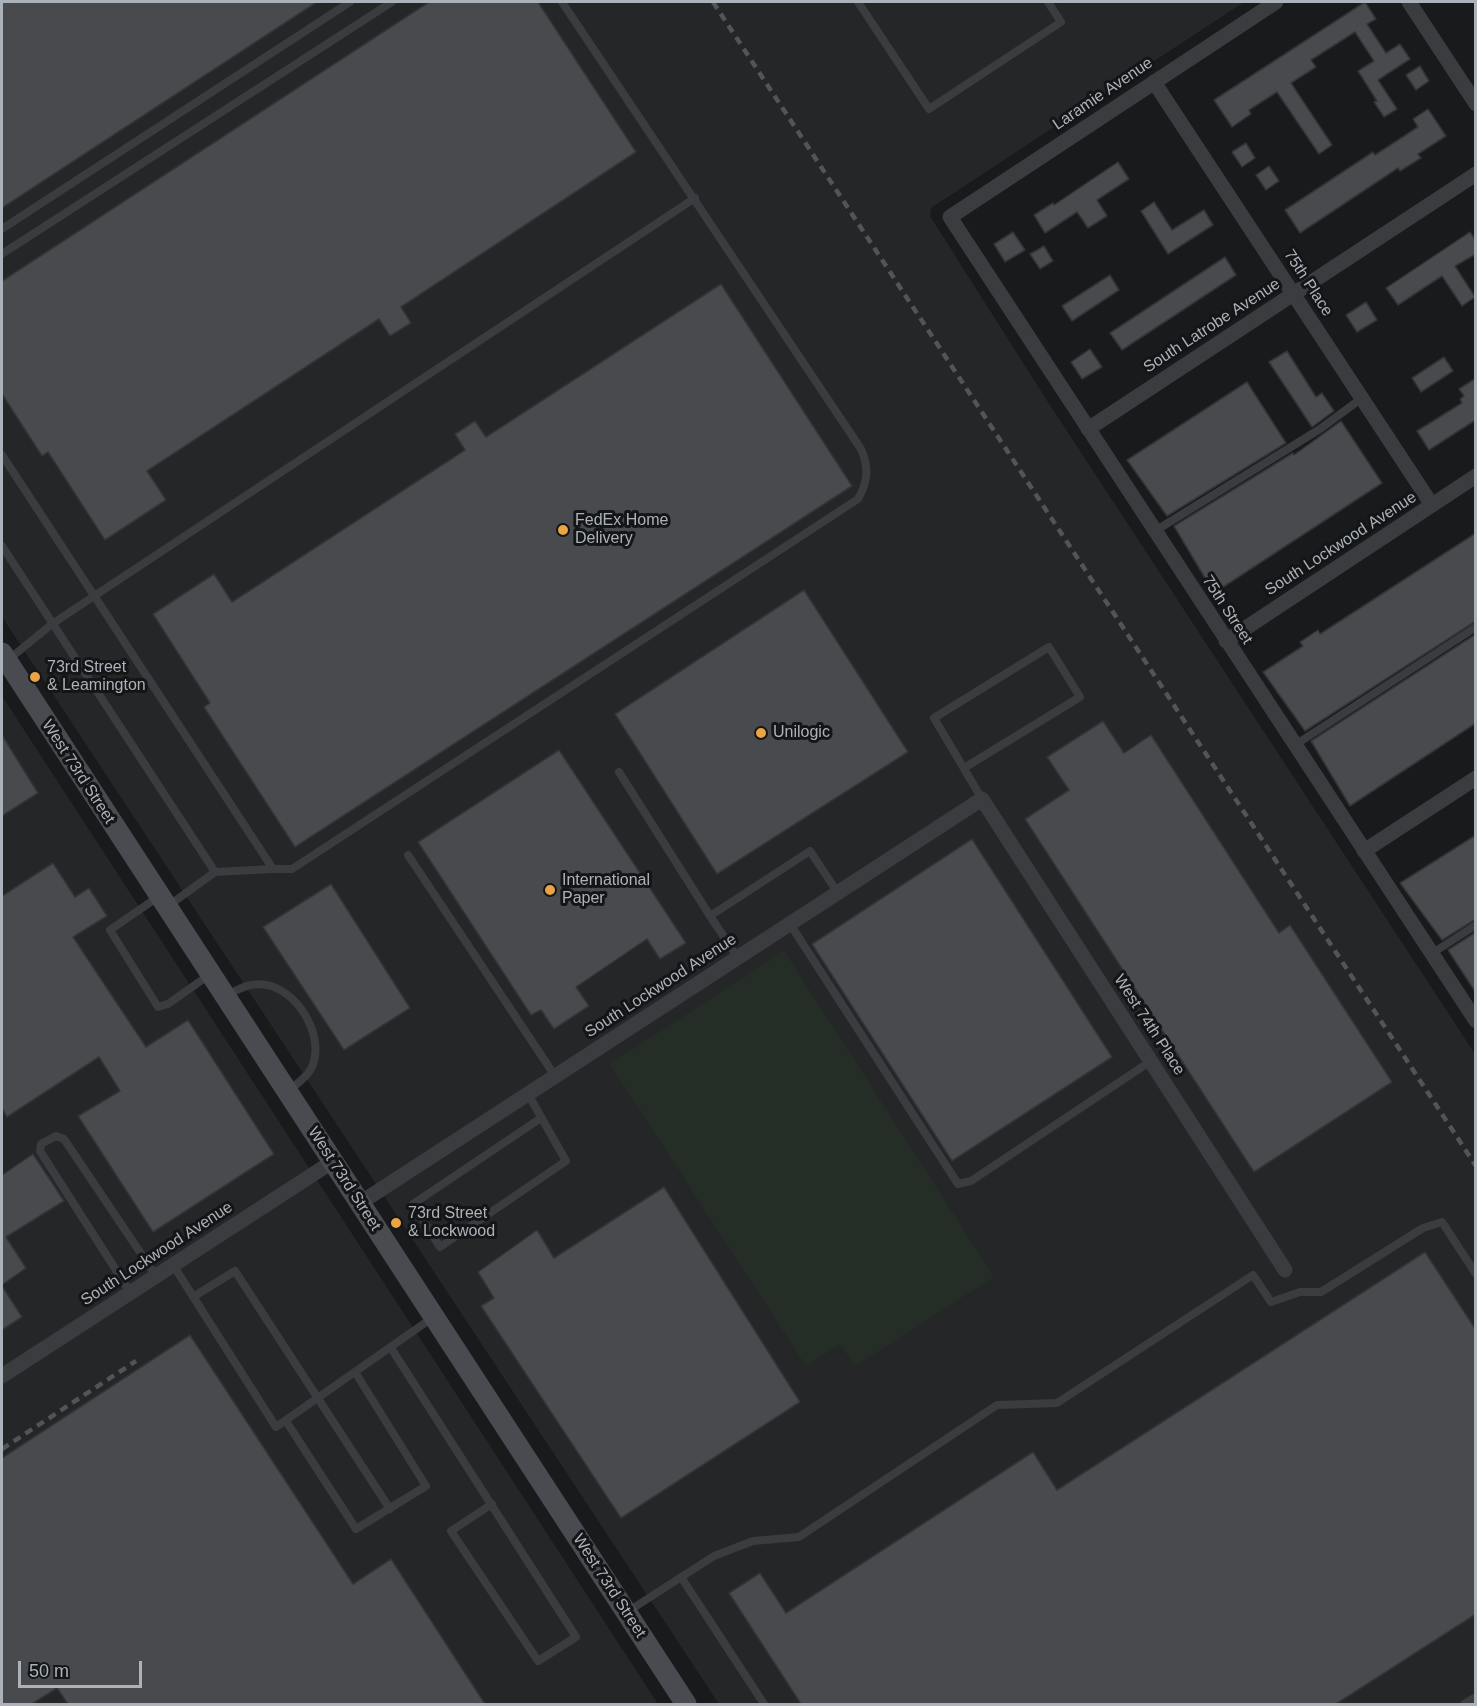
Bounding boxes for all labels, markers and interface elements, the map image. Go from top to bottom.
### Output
street label: Laramie Avenue [1049,54,1157,134]
street label: 75th Place [1279,246,1337,320]
street label: South Latrobe Avenue [1140,275,1284,377]
street label: South Lockwood Avenue [1262,488,1420,600]
place label: FedEx Home Delivery [575,511,668,549]
marker: FedEx Home Delivery [556,523,570,537]
street label: 75th Street [1198,572,1256,648]
place label: 73rd Street & Leamington [47,658,146,696]
marker: 73rd Street & Leamington [28,670,42,684]
street label: West 73rd Street [37,717,119,827]
place label: Unilogic [773,723,830,743]
marker: Unilogic [754,726,768,740]
place label: International Paper [562,871,650,909]
marker: International Paper [543,883,557,897]
street label: South Lockwood Avenue [582,930,740,1042]
street label: West 74th Place [1109,971,1189,1079]
street label: West 73rd Street [303,1124,385,1234]
street label: South Lockwood Avenue [78,1198,236,1310]
place label: 73rd Street & Lockwood [408,1204,495,1242]
marker: 73rd Street & Lockwood [389,1216,403,1230]
street label: West 73rd Street [568,1531,650,1641]
scale bar [21,1649,146,1687]
text: 50 m [29,1661,69,1681]

